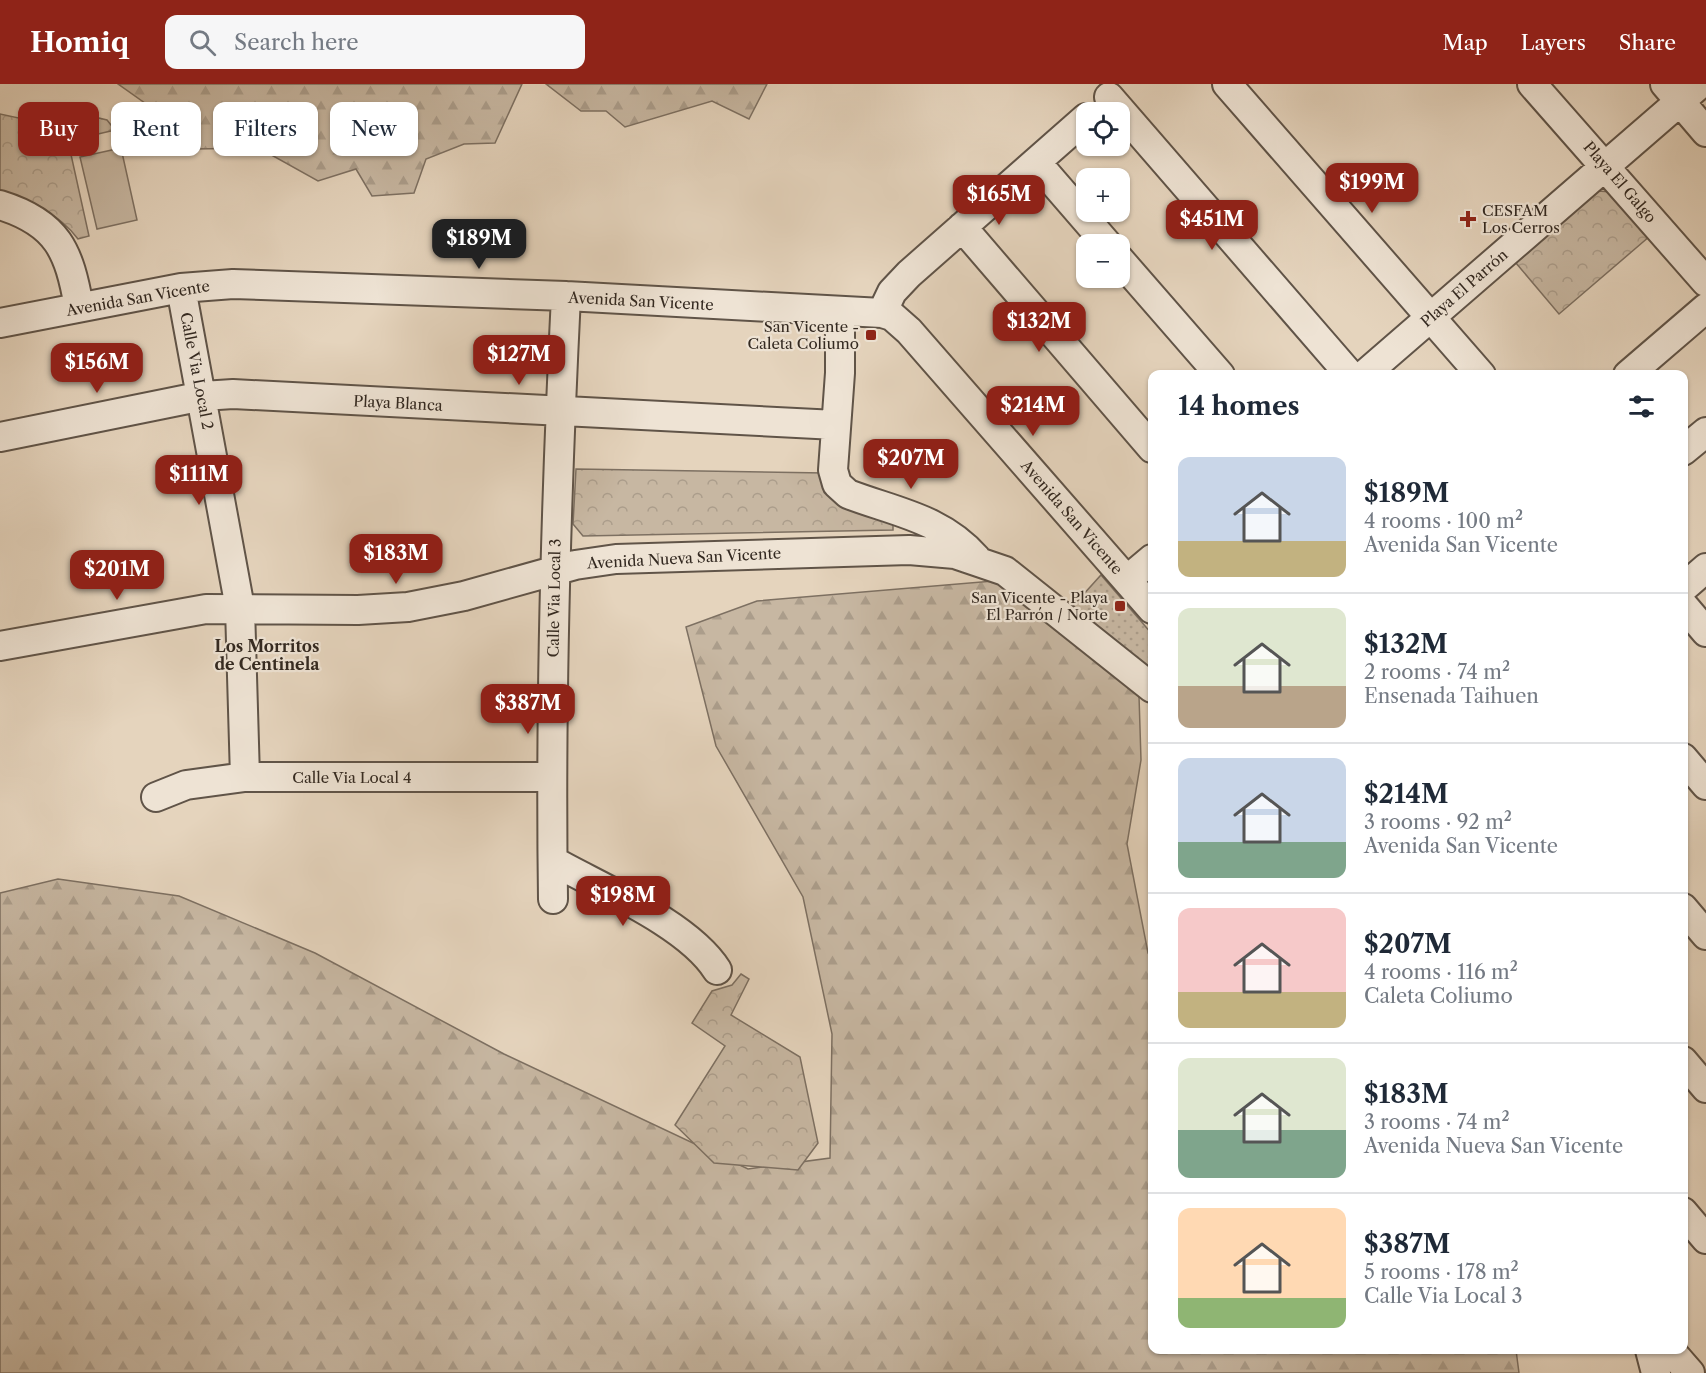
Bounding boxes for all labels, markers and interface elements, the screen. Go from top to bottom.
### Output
search box [165,15,585,69]
text: Homiq [30,25,129,59]
icon: search [186,26,219,59]
text: Search here [234,29,359,56]
text: Map [1443,30,1488,55]
text: Layers [1521,30,1586,55]
text: Share [1619,30,1676,55]
chip: Buy [18,102,99,156]
chip: Rent [111,102,201,156]
chip: Filters [213,102,318,156]
chip: New [330,102,418,156]
map controls [1076,102,1130,288]
button: locate [1076,102,1130,156]
street label: Playa El Galgo [1579,137,1661,227]
pin: $199M [1330,163,1414,214]
button: + [1076,168,1130,222]
text: $199M [1339,170,1405,194]
pin: $165M [957,175,1041,226]
text: $165M [967,182,1031,206]
pin: $451M [1170,200,1254,251]
place label: CESFAM Los Cerros [1482,201,1560,237]
text: $451M [1180,207,1244,231]
marker: CESFAM Los Cerros [1459,210,1477,228]
pin: $189M [437,219,521,270]
text: $189M [446,226,512,250]
button: − [1076,234,1130,288]
street label: Playa El Parrón [1417,245,1512,331]
street label: Avenida San Vicente [64,276,211,320]
street label: Avenida San Vicente [567,288,714,314]
pin: $132M [997,302,1081,353]
text: $132M [1007,309,1071,333]
street label: Calle Via Local 2 [176,311,218,431]
place label: San Vicente - Caleta Coliumo [747,317,859,353]
marker: San Vicente - Caleta Coliumo [864,328,878,342]
pin: $127M [477,335,561,386]
text: $127M [487,342,551,366]
pin: $156M [55,343,139,394]
text: $156M [65,350,129,374]
pin: $214M [991,386,1075,437]
text: 14 homes [1178,390,1300,422]
icon: filters [1625,390,1658,423]
street label: Playa Blanca [353,391,443,415]
text: $214M [1000,393,1066,417]
pin: $207M [869,439,953,490]
text: $207M [877,446,945,470]
pin: $111M [157,455,241,506]
street label: Avenida San Vicente [1016,455,1127,578]
text: $111M [169,462,229,486]
text: $189M [1364,477,1449,509]
icon: home [1226,481,1298,553]
text: 4 rooms · 100 m² [1364,509,1523,533]
text: Avenida San Vicente [1364,533,1558,557]
pin: $183M [354,534,438,585]
street label: Calle Via Local 3 [543,538,565,658]
text: $183M [363,541,429,565]
street label: Avenida Nueva San Vicente [585,543,782,573]
pin: $201M [75,550,159,601]
text: $201M [84,557,150,581]
place label: San Vicente - Playa El Parrón / Norte [971,588,1108,624]
marker: San Vicente - Playa El Parrón / Norte [1113,599,1127,613]
text: $132M [1364,628,1448,660]
icon: home [1226,632,1298,704]
district label: Los Morritos de Centinela [214,636,320,674]
text: 2 rooms · 74 m² [1364,660,1510,684]
pin: $387M [486,684,570,735]
text: Ensenada Taihuen [1364,684,1539,708]
text: $387M [495,691,561,715]
street label: Calle Via Local 4 [292,768,412,787]
text: $214M [1364,778,1449,810]
icon: home [1226,782,1298,854]
text: 3 rooms · 92 m² [1364,810,1512,834]
text: Avenida San Vicente [1364,834,1558,858]
pin: $198M [581,876,665,927]
text: $198M [590,883,656,907]
text: $207M [1364,928,1452,960]
icon: home [1226,932,1298,1004]
text: 4 rooms · 116 m² [1364,960,1518,984]
text: Caleta Coliumo [1364,984,1513,1008]
text: $183M [1364,1078,1449,1110]
icon: home [1226,1082,1298,1154]
text: 3 rooms · 74 m² [1364,1110,1510,1134]
text: Avenida Nueva San Vicente [1364,1134,1623,1158]
text: $387M [1364,1228,1450,1260]
icon: home [1226,1232,1298,1304]
text: 5 rooms · 178 m² [1364,1260,1519,1284]
text: Calle Via Local 3 [1364,1284,1522,1308]

